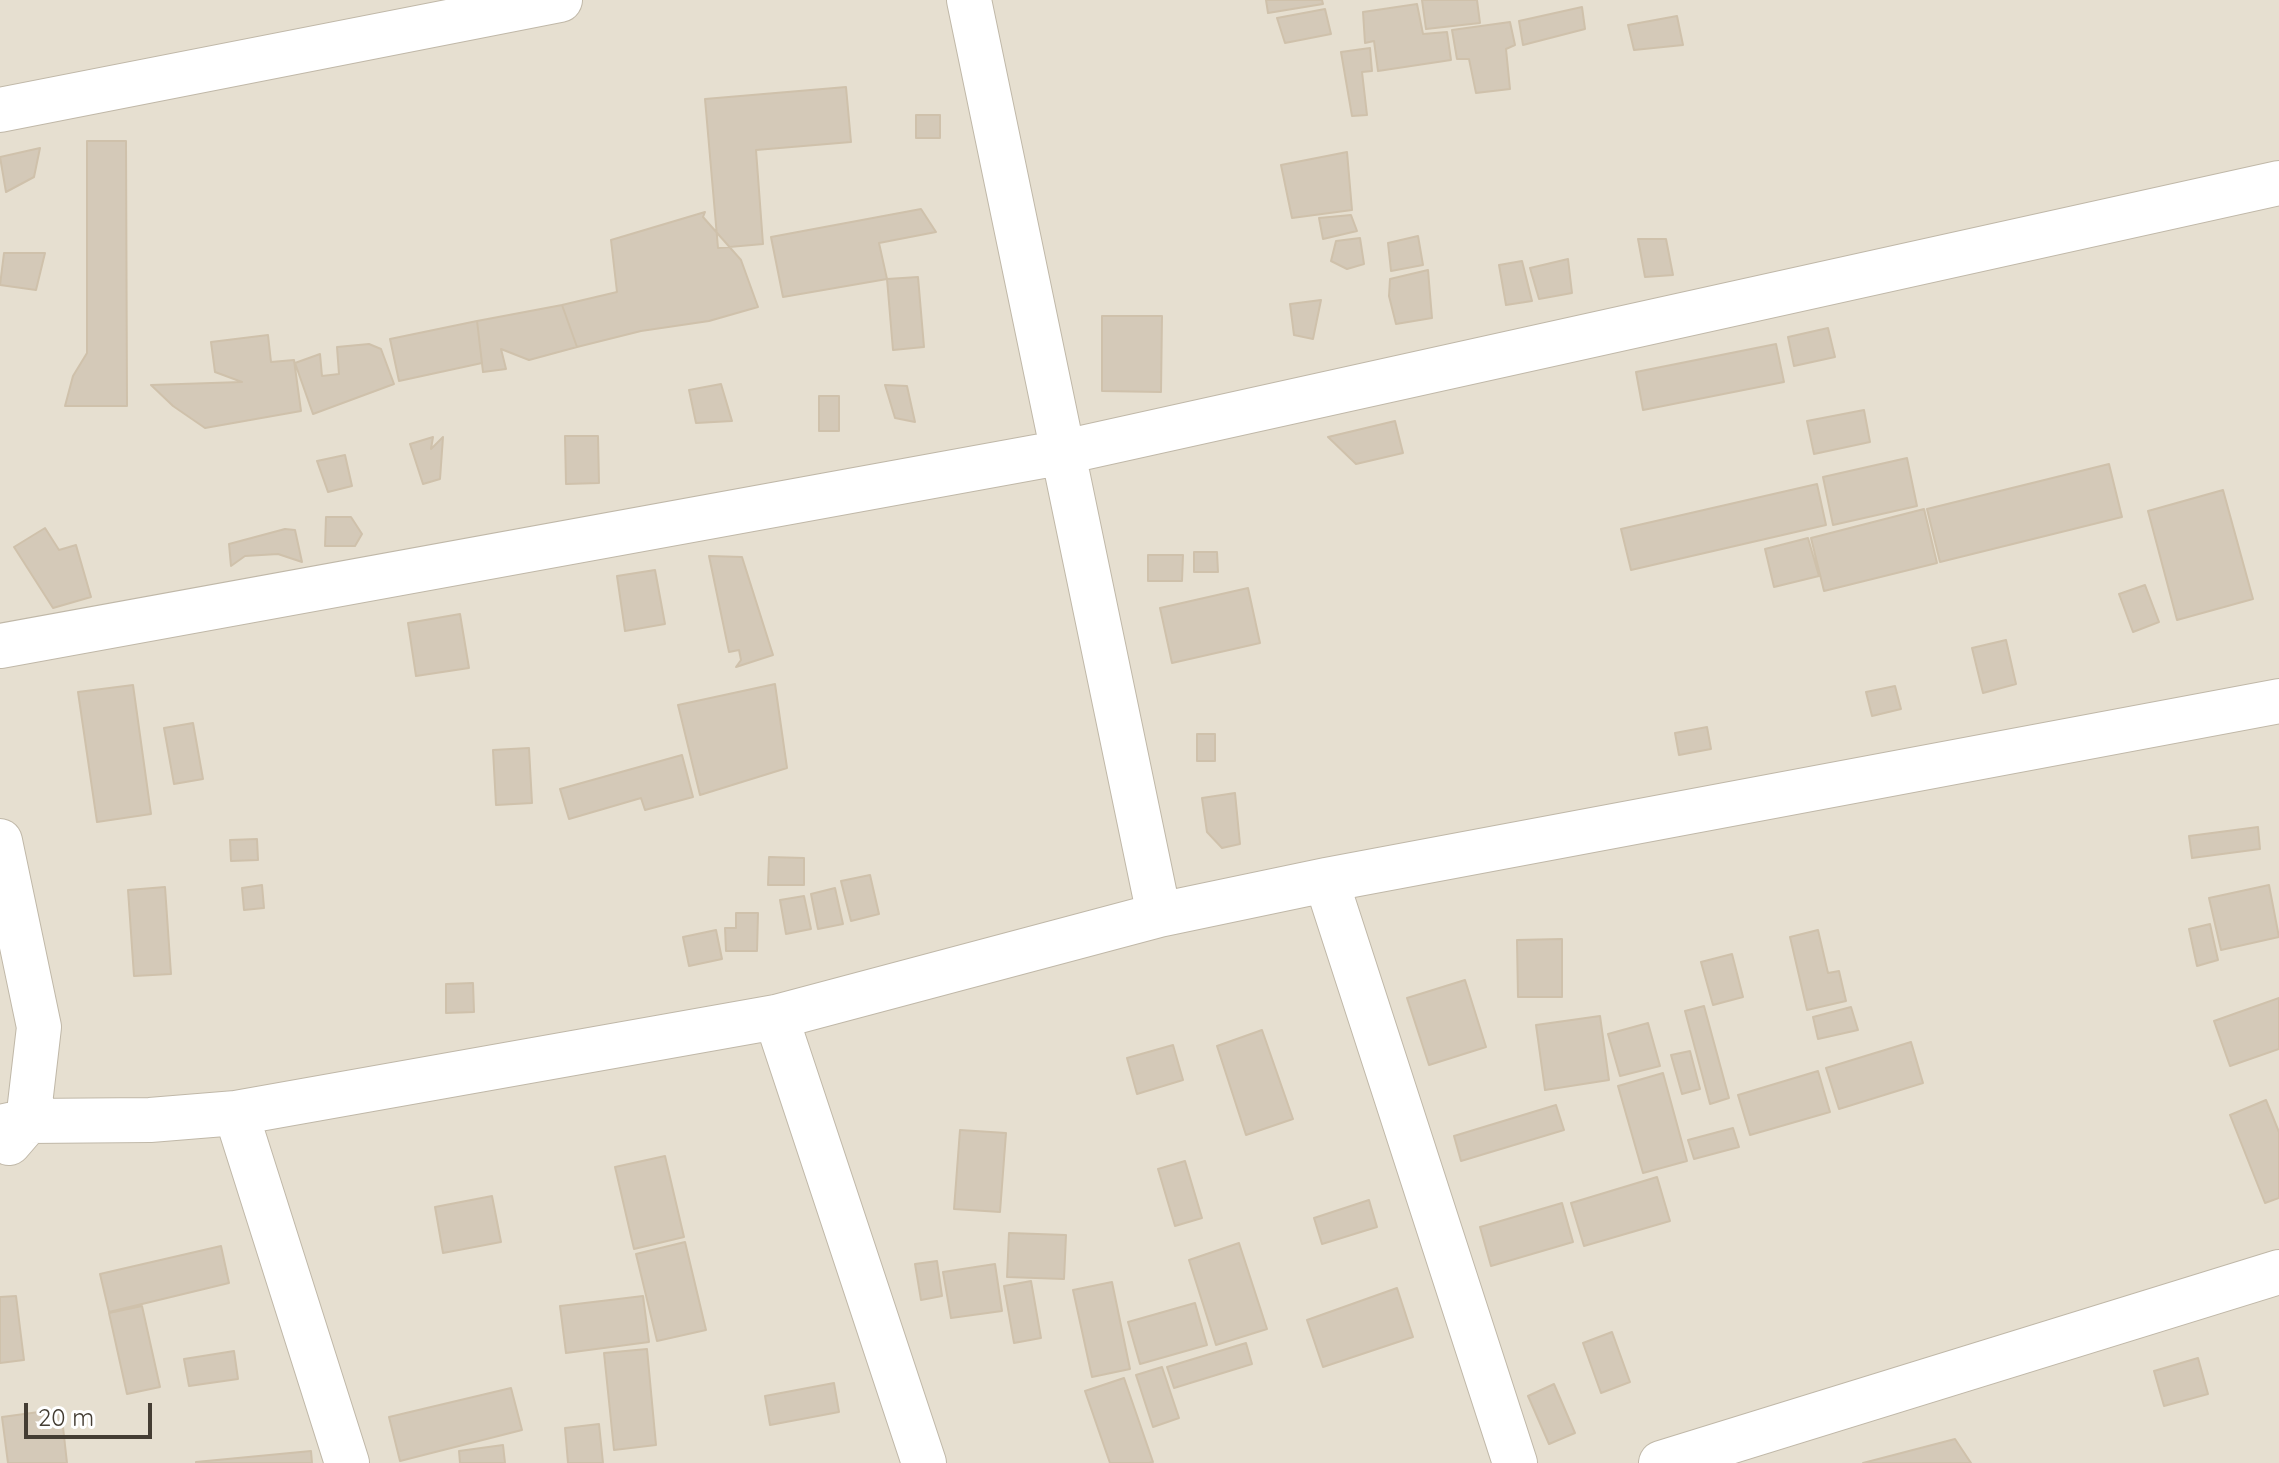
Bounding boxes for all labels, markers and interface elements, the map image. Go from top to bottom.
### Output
scale bar [28,1387,156,1437]
text: 20 m [38,1402,94,1432]

